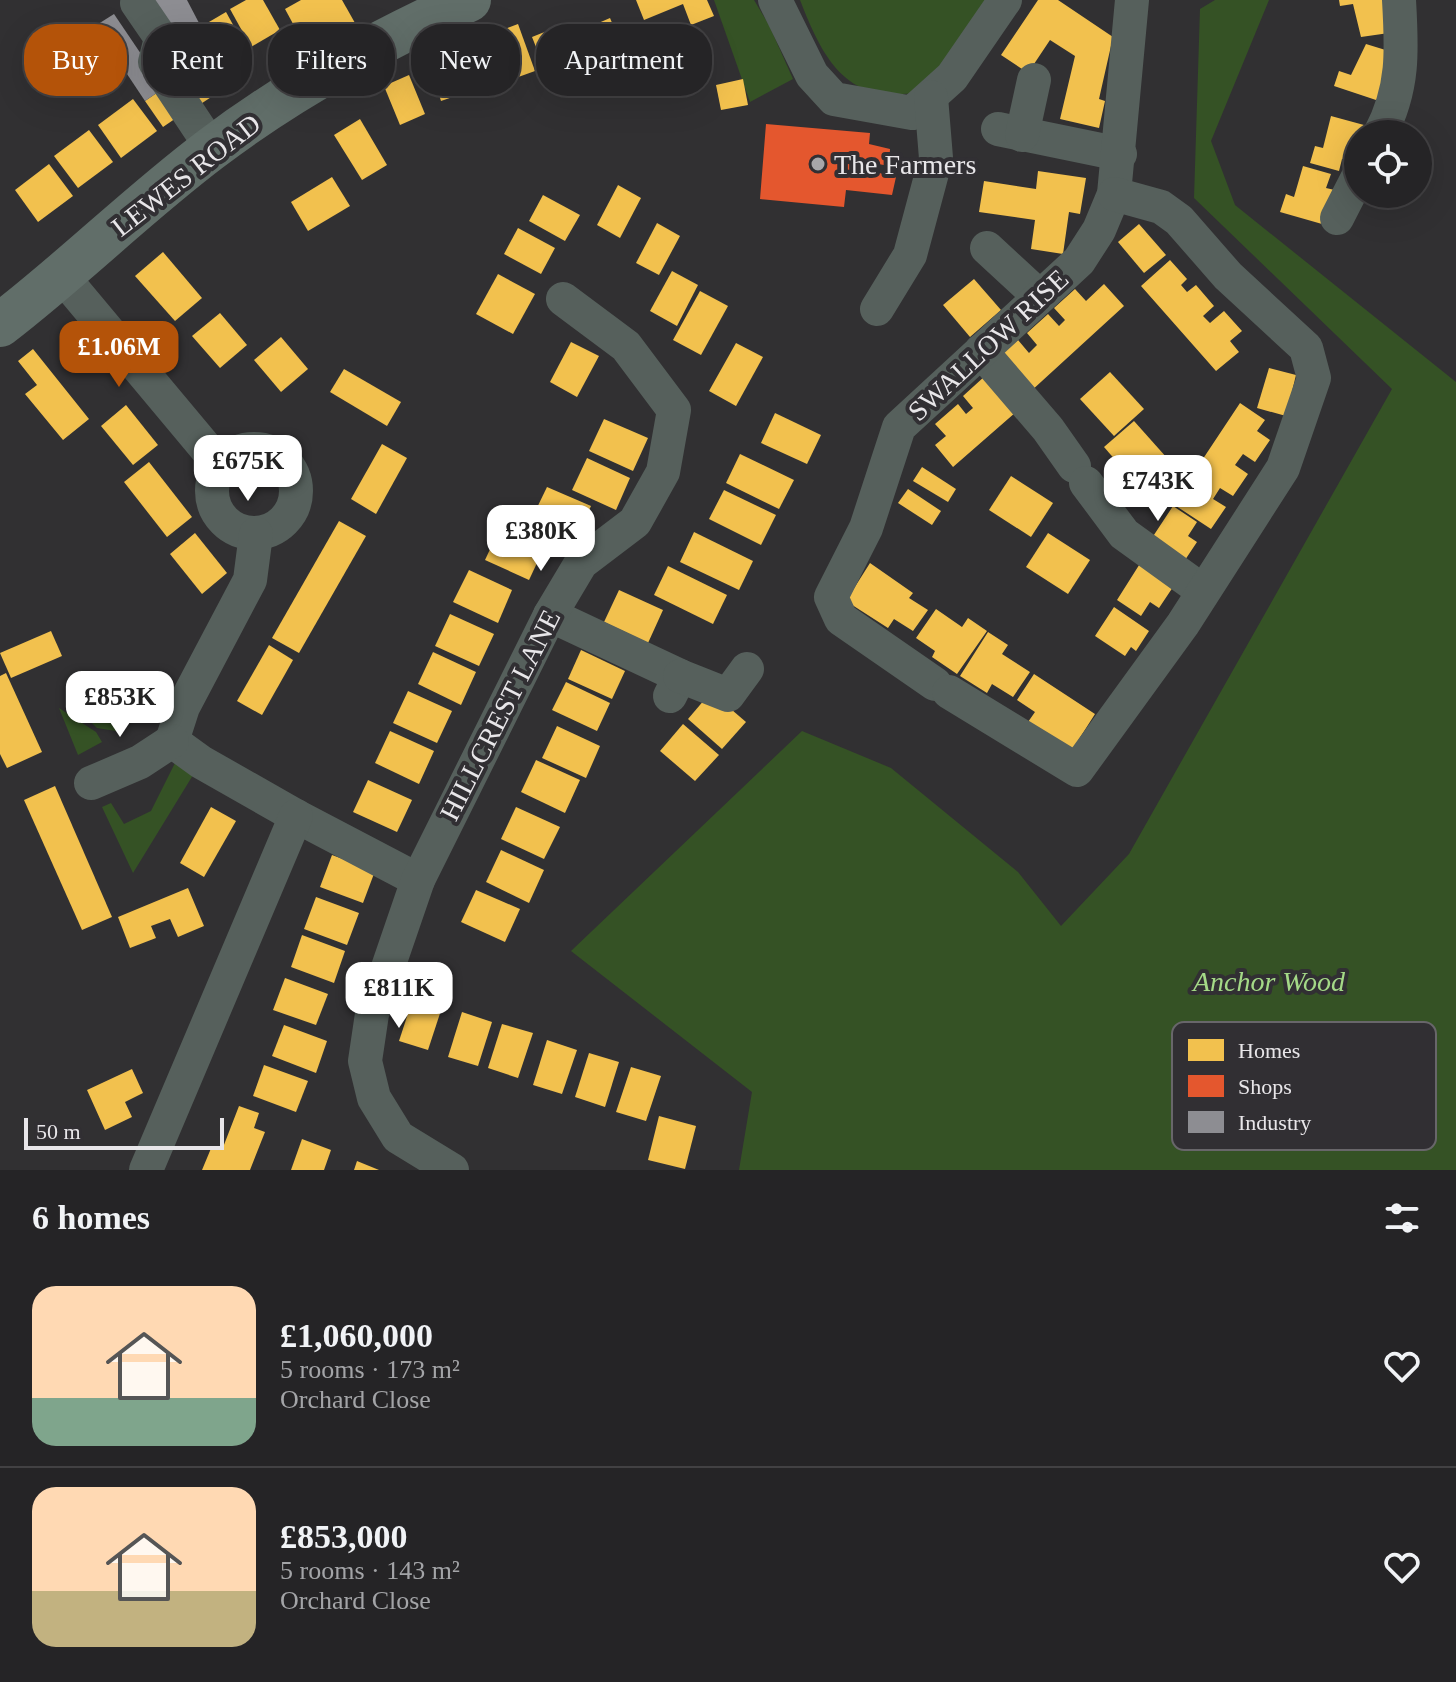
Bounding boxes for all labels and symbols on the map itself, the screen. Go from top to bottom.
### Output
street label: LEWES ROAD [106,107,266,243]
place label: The Farmers [834,149,976,180]
marker: The Farmers [809,155,827,173]
street label: SWALLOW RISE [902,263,1074,427]
pin: £1.06M [54,321,184,389]
pin: £675K [192,435,304,503]
pin: £743K [1102,455,1214,523]
pin: £380K [485,505,597,573]
street label: HILLCREST LANE [434,605,566,825]
pin: £853K [64,671,176,739]
pin: £811K [343,962,455,1030]
park label: Anchor Wood [1191,966,1346,997]
legend [1172,1022,1436,1150]
text: Homes [1238,1038,1300,1063]
text: Shops [1238,1074,1292,1099]
text: Industry [1238,1110,1311,1135]
scale bar [24,1114,224,1150]

